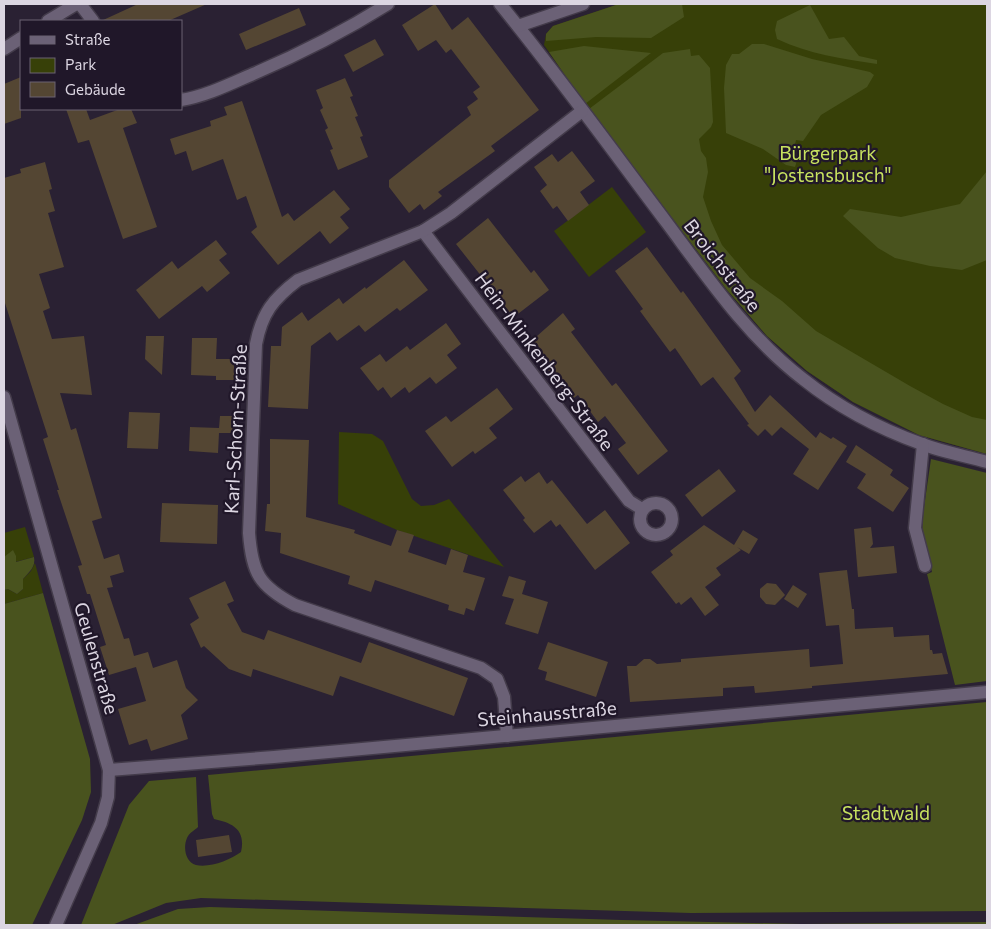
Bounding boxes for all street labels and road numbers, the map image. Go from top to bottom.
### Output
street label: Broichstraße [680,214,766,316]
street label: Hein-Minkenberg-Straße [470,267,620,455]
street label: Karl-Schorn-Straße [219,343,251,515]
street label: Geulenstraße [70,599,124,717]
street label: Steinhausstraße [476,695,618,731]

